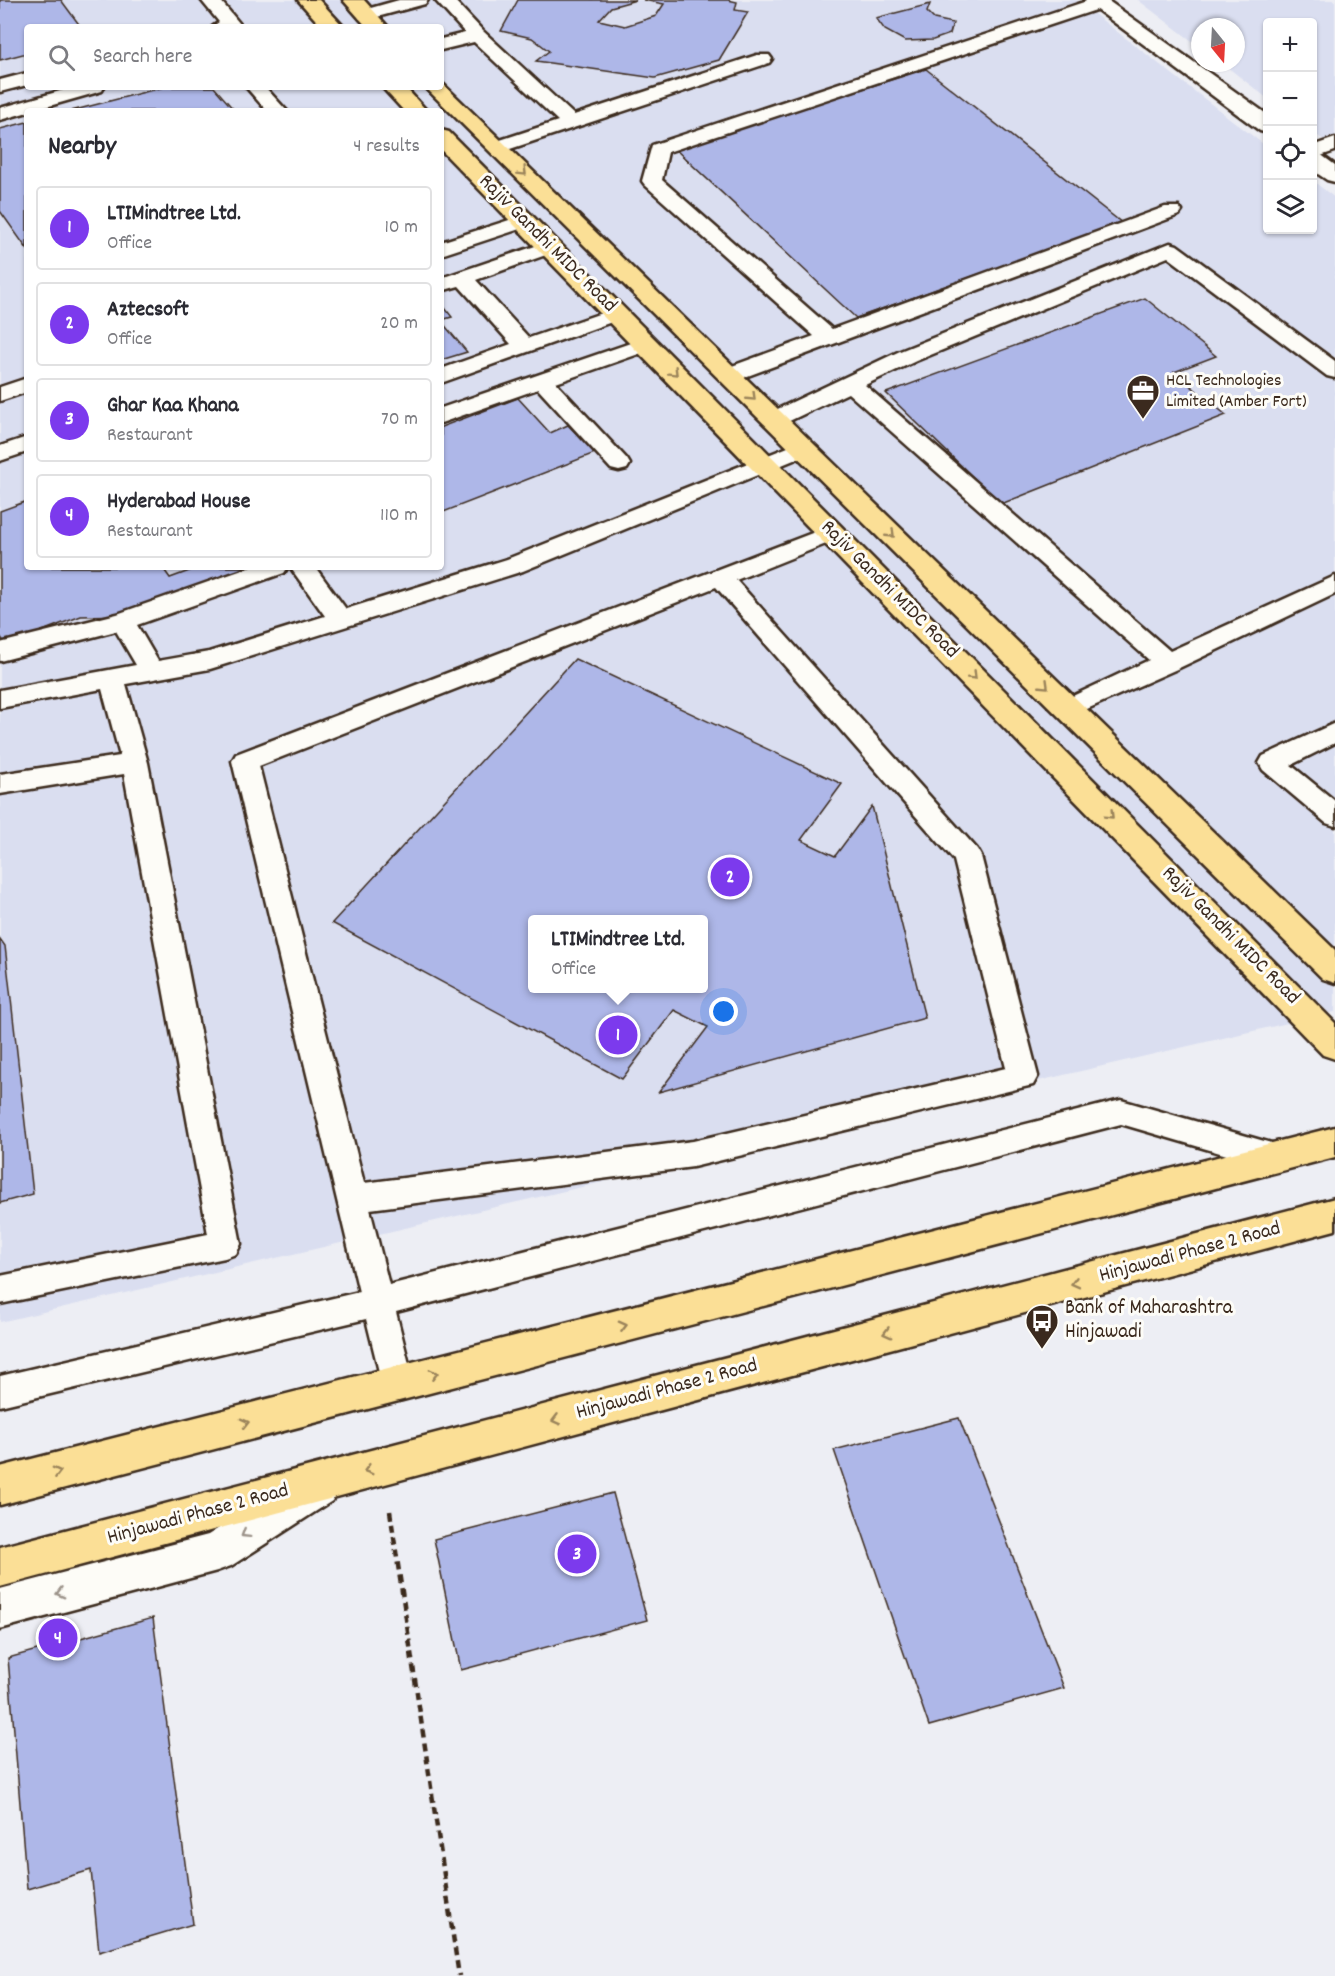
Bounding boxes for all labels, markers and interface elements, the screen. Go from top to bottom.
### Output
north arrow [1191,18,1245,72]
map controls [1263,18,1317,234]
button: + [1263,18,1317,72]
search box [24,24,444,90]
icon: search [45,41,78,74]
text: Search here [93,42,192,73]
button: − [1263,72,1317,126]
button: locate [1263,126,1317,180]
text: Nearby [48,129,116,166]
text: 4 results [353,133,420,161]
one-way arrow [515,165,526,176]
street label: Rajiv Gandhi MIDC Road [471,168,623,320]
button: layers [1263,180,1317,234]
text: LTIMindtree Ltd. [107,199,241,230]
text: 1 [67,214,72,242]
text: 10 m [384,214,418,242]
text: Office [107,230,152,258]
text: Aztecsoft [107,295,189,326]
text: 2 [65,310,74,338]
text: 20 m [380,310,418,338]
text: Office [107,326,152,354]
one-way arrow [666,365,677,376]
place label: HCL Technologies Limited (Amber Fort) [1166,369,1307,415]
office icon: HCL Technologies Limited (Amber Fort) [1125,373,1161,420]
one-way arrow [745,390,755,401]
text: Ghar Kaa Khana [107,391,239,422]
text: 3 [65,406,74,434]
text: 70 m [381,406,418,434]
text: Restaurant [107,422,193,450]
text: Hyderabad House [107,487,250,518]
text: 4 [65,502,74,530]
text: 110 m [380,502,418,530]
street label: Rajiv Gandhi MIDC Road [813,514,965,666]
text: Restaurant [107,518,193,546]
one-way arrow [883,526,894,537]
one-way arrow [966,668,977,679]
one-way arrow [1039,678,1049,689]
one-way arrow [1103,808,1114,818]
pin: 2 [710,854,750,900]
street label: Rajiv Gandhi MIDC Road [1154,860,1306,1012]
popup [528,915,708,993]
text: LTIMindtree Ltd. [551,925,685,956]
text: Office [551,956,596,984]
your location [709,997,738,1026]
pin: 1 [598,1012,638,1058]
street label: Hinjawadi Phase 2 Road [1096,1214,1284,1292]
one-way arrow [1071,1275,1081,1288]
place label: Bank of Maharashtra Hinjawadi [1065,1294,1234,1348]
bus stop icon: Bank of Maharashtra Hinjawadi [1024,1303,1060,1350]
one-way arrow [618,1320,628,1333]
one-way arrow [882,1325,892,1338]
street label: Hinjawadi Phase 2 Road [573,1351,761,1429]
one-way arrow [429,1369,439,1382]
one-way arrow [551,1412,561,1425]
one-way arrow [240,1418,250,1430]
one-way arrow [363,1463,374,1475]
one-way arrow [51,1466,61,1479]
street label: Hinjawadi Phase 2 Road [104,1476,292,1554]
one-way arrow [241,1527,252,1538]
pin: 3 [558,1532,596,1576]
one-way arrow [55,1585,65,1598]
pin: 4 [38,1616,78,1660]

